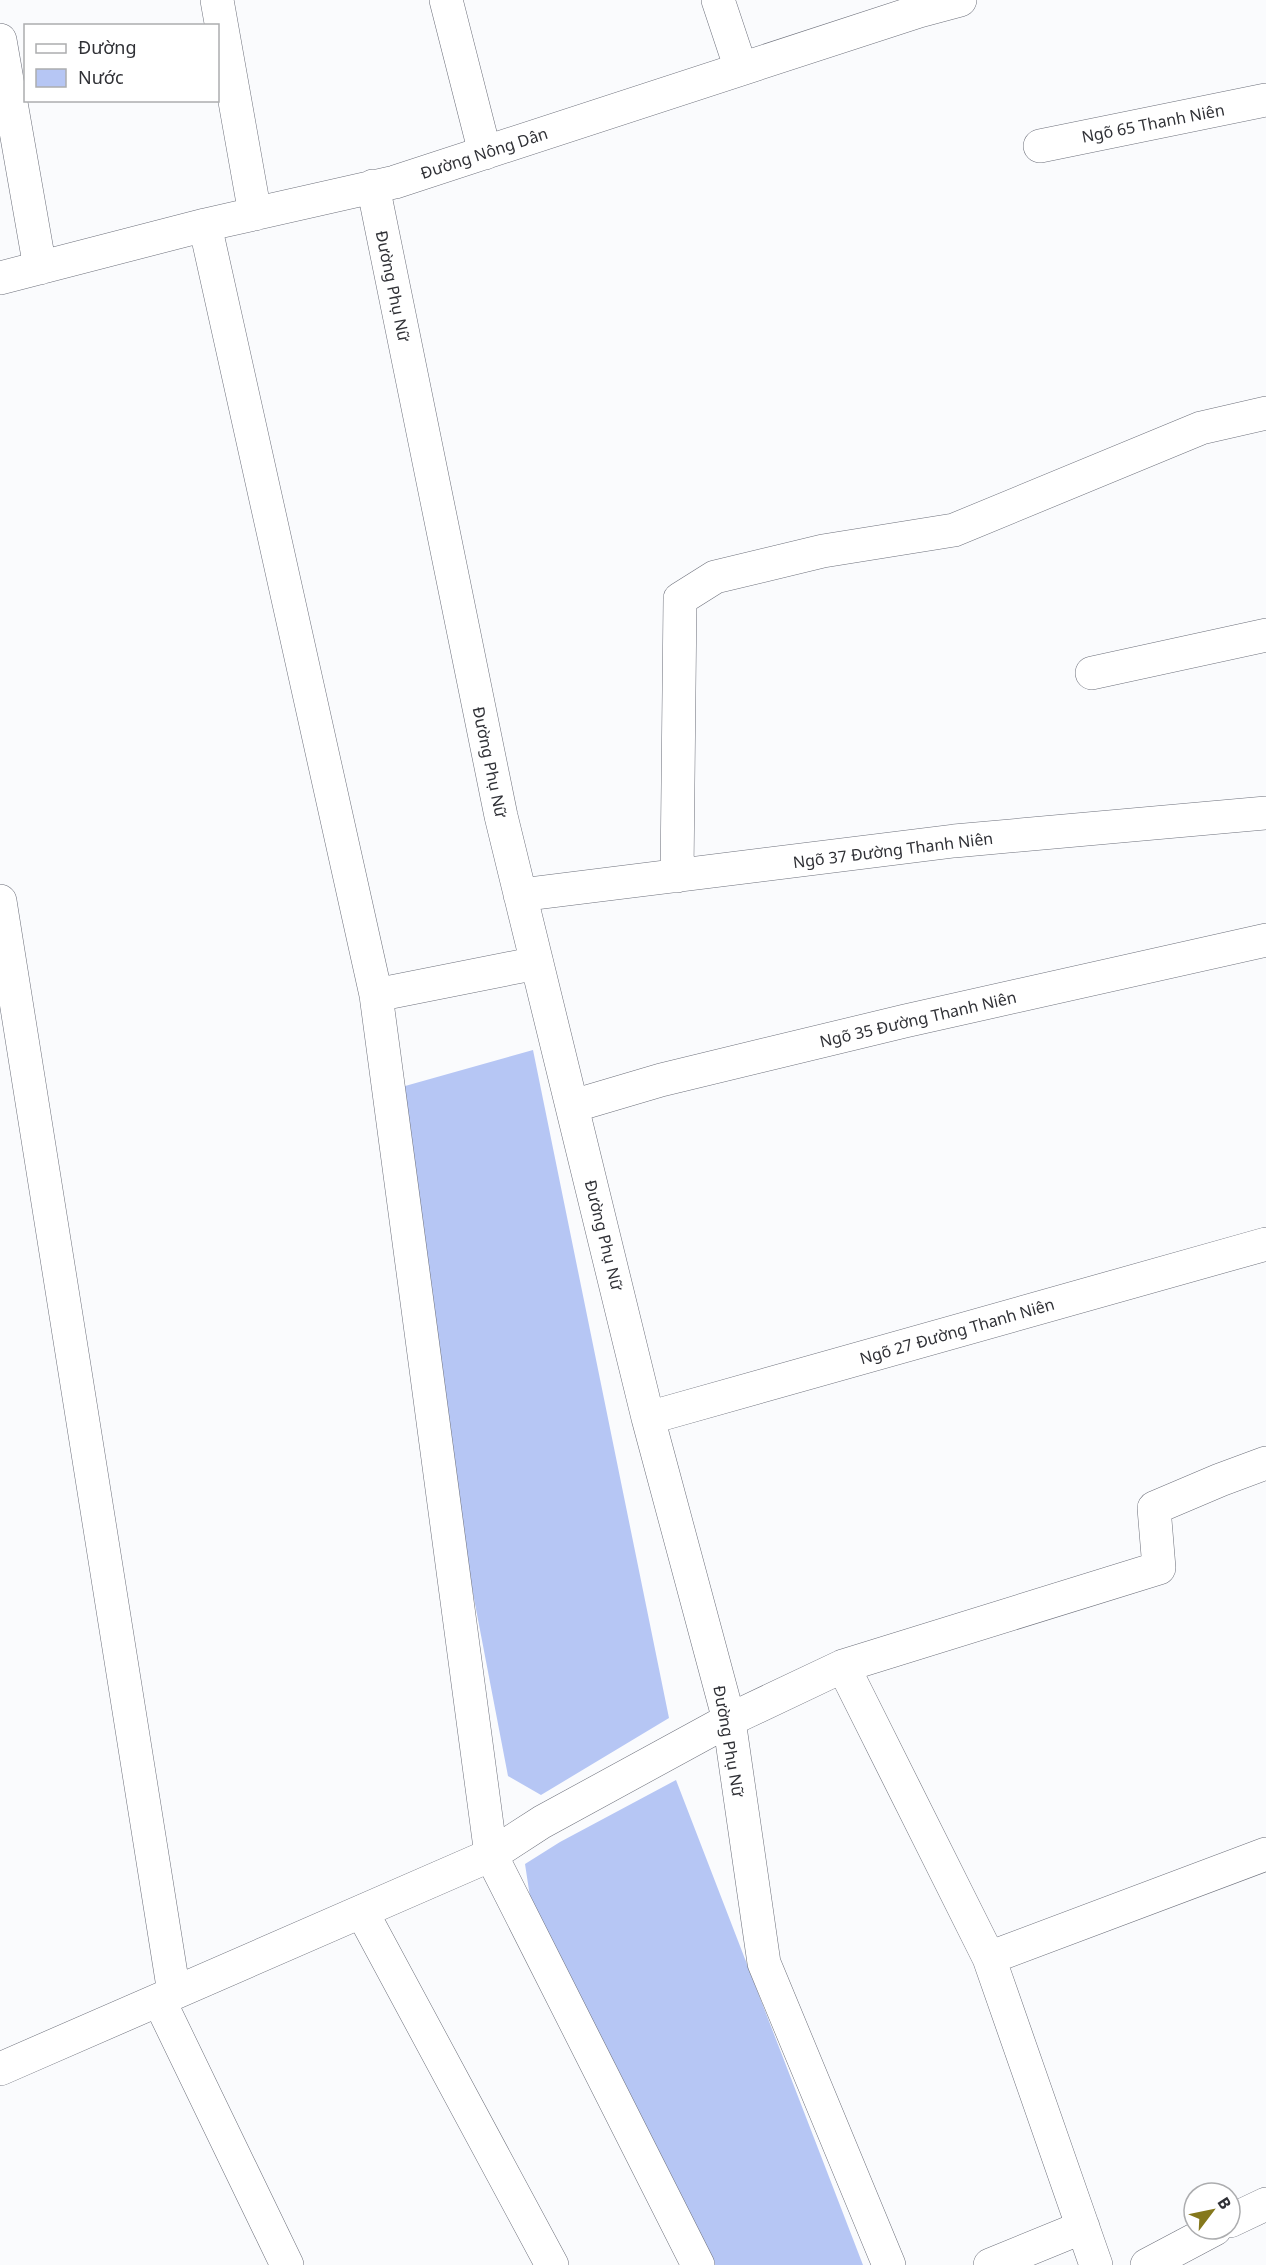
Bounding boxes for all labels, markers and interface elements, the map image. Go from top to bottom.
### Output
legend [24,24,219,102]
text: Đường [78,35,137,59]
text: Nước [78,65,124,89]
street label: Ngõ 65 Thanh Niên [1080,98,1226,148]
street label: Đường Nông Dân [418,122,550,184]
street label: Đường Phụ Nữ [371,229,416,345]
street label: Đường Phụ Nữ [468,705,513,821]
street label: Ngõ 37 Đường Thanh Niên [792,827,994,873]
street label: Ngõ 35 Đường Thanh Niên [817,986,1019,1052]
street label: Đường Phụ Nữ [580,1178,629,1294]
street label: Ngõ 27 Đường Thanh Niên [857,1293,1057,1369]
street label: Đường Phụ Nữ [708,1684,750,1800]
north arrow [1182,2181,1242,2241]
text: B [1213,2193,1237,2213]

